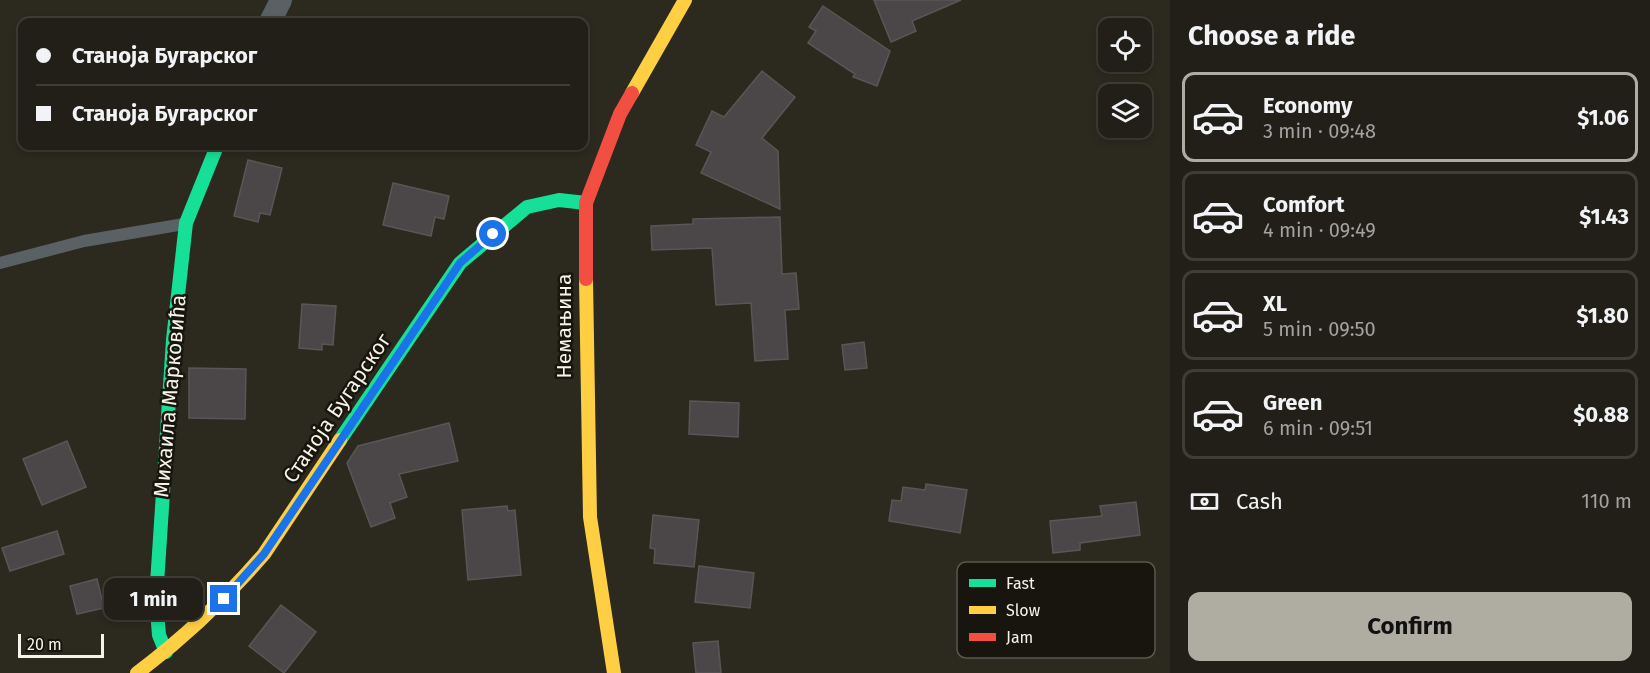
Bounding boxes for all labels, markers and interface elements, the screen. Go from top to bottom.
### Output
map controls [1098,18,1152,138]
button: locate [1098,18,1152,72]
text: Choose a ride [1188,20,1355,52]
text: Станоја Бугарског [72,42,257,69]
button: layers [1098,84,1152,138]
icon: car [1191,90,1245,144]
text: Economy [1263,92,1352,119]
text: Станоја Бугарског [72,100,257,127]
text: $1.06 [1577,104,1629,131]
text: 3 min · 09:48 [1263,119,1376,143]
icon: car [1191,189,1245,243]
text: Comfort [1263,191,1344,218]
text: $1.43 [1579,203,1629,230]
text: 4 min · 09:49 [1263,218,1376,242]
route start [479,220,506,247]
street label: Немањина [551,274,577,378]
icon: car [1191,288,1245,342]
text: XL [1263,290,1287,317]
street label: Михаила Марковића [148,294,192,498]
text: $1.80 [1577,302,1629,329]
text: 5 min · 09:50 [1263,317,1376,341]
street label: Станоја Бугарског [277,328,397,488]
icon: car [1191,387,1245,441]
text: Green [1263,389,1322,416]
text: $0.88 [1573,401,1629,428]
text: 6 min · 09:51 [1263,416,1373,440]
icon: cash [1188,485,1221,518]
text: Cash [1236,488,1283,515]
text: 110 m [1581,489,1632,513]
legend [957,562,1155,658]
text: Fast [1006,574,1035,593]
callout: 1 min [104,578,203,620]
route end [210,585,237,612]
text: 1 min [129,587,178,611]
button: Confirm [1188,592,1632,661]
text: Slow [1006,601,1041,620]
text: Jam [1006,628,1033,647]
scale bar [18,631,104,658]
text: 20 m [27,635,62,654]

